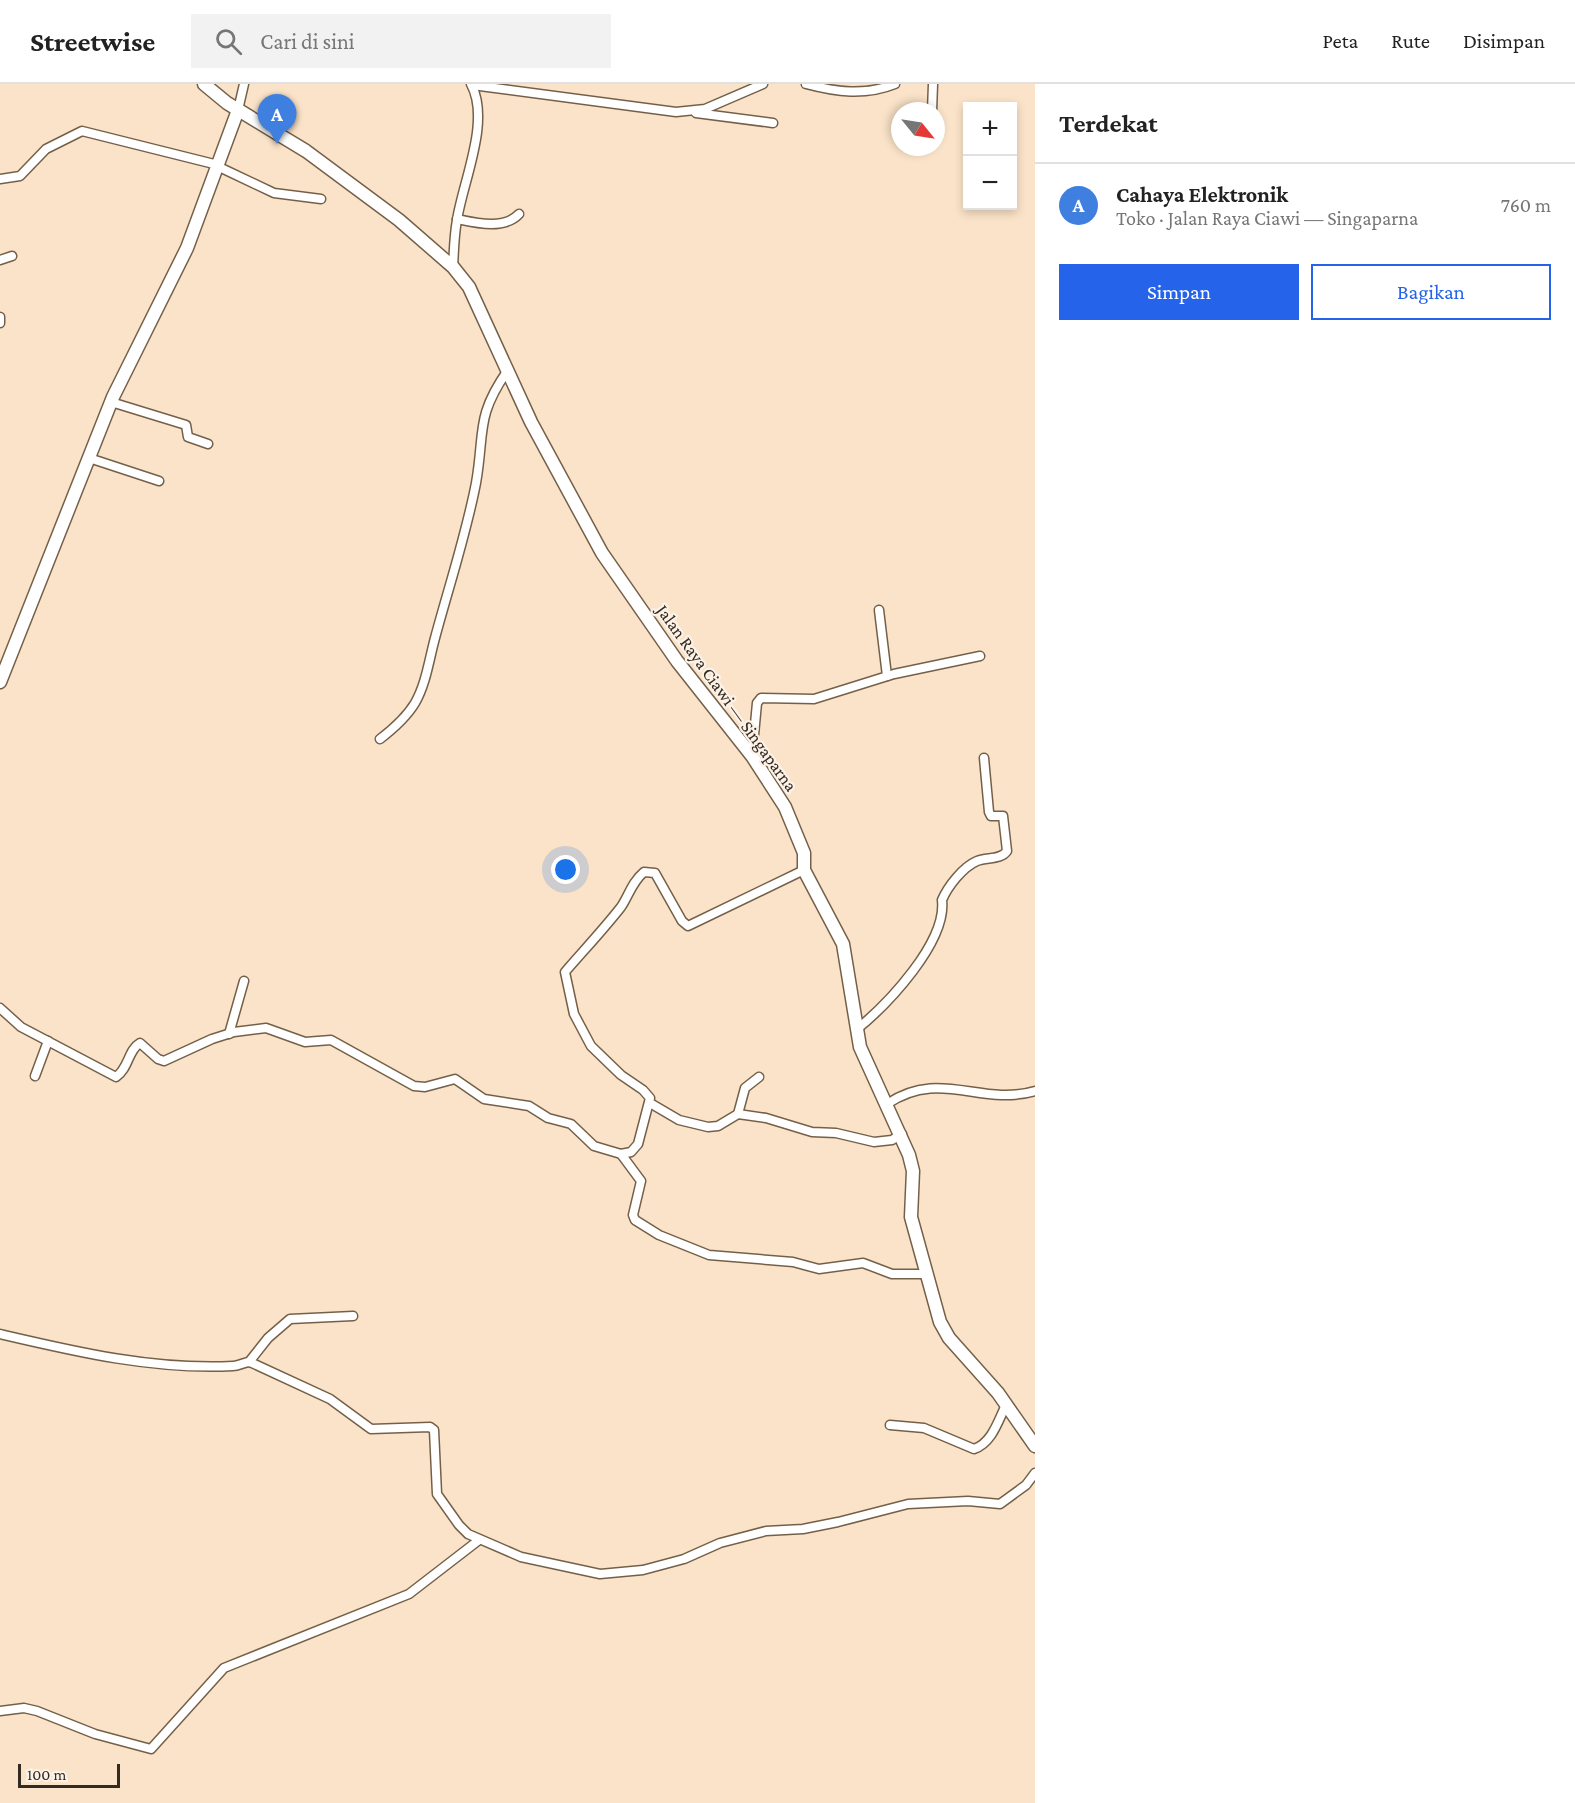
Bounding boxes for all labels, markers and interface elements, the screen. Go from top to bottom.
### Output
search box [191,14,611,68]
icon: search [212,25,245,58]
text: Streetwise [30,26,155,57]
text: Cari di sini [260,29,355,54]
text: Peta [1322,29,1358,53]
text: Rute [1391,29,1430,53]
text: Disimpan [1463,29,1545,53]
pin: A [258,94,296,144]
north arrow [891,102,945,156]
map controls [963,102,1017,210]
button: + [963,102,1017,156]
text: Terdekat [1059,109,1158,138]
button: − [963,156,1017,210]
text: Cahaya Elektronik [1116,182,1288,207]
text: A [1073,194,1084,216]
text: 760 m [1501,194,1551,216]
text: Toko · Jalan Raya Ciawi — Singaparna [1116,207,1418,229]
button: Simpan [1059,264,1299,320]
button: Bagikan [1311,264,1551,320]
street label: Jalan Raya Ciawi — Singaparna [651,599,801,795]
your location [551,855,580,884]
scale bar [18,1761,120,1788]
text: 100 m [27,1766,66,1783]

